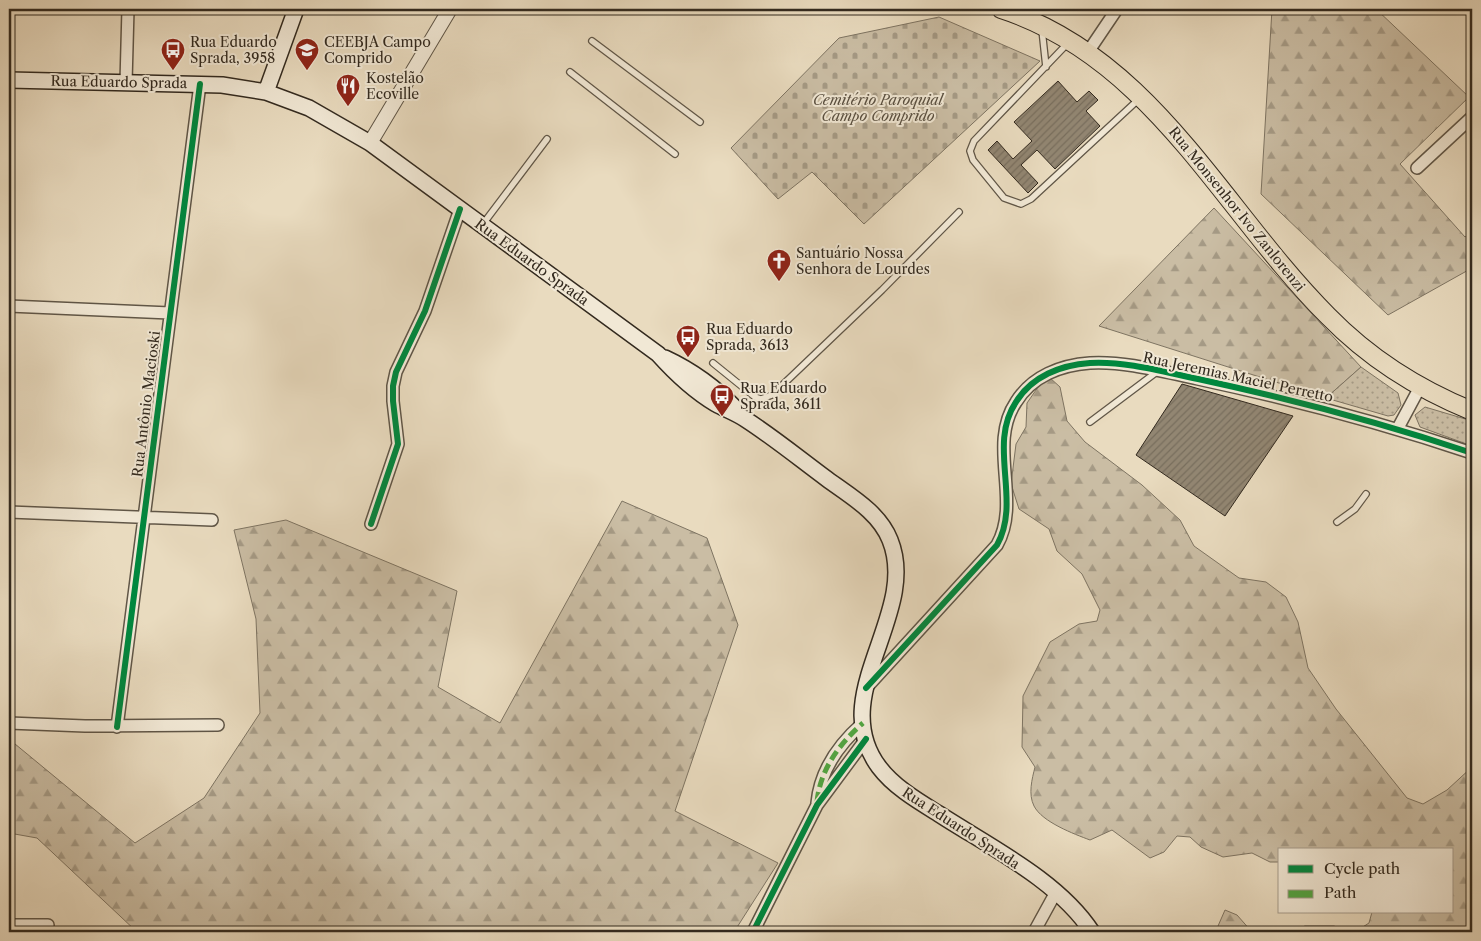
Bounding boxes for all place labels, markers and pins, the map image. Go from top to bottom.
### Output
place label: Rua Eduardo Sprada, 3958 [190,33,277,67]
place label: CEEBJA Campo Comprido [324,33,431,67]
bus stop icon: Rua Eduardo Sprada, 3958 [160,37,186,71]
school or university icon: CEEBJA Campo Comprido [294,37,320,71]
place label: Kostelão Ecoville [366,69,424,103]
restaurant icon: Kostelão Ecoville [335,73,361,107]
place label: Santuário Nossa Senhora de Lourdes [796,244,930,278]
church icon: Santuário Nossa Senhora de Lourdes [766,248,792,282]
place label: Rua Eduardo Sprada, 3613 [706,320,793,354]
bus stop icon: Rua Eduardo Sprada, 3613 [675,324,701,358]
place label: Rua Eduardo Sprada, 3611 [740,379,827,413]
bus stop icon: Rua Eduardo Sprada, 3611 [709,383,735,417]

